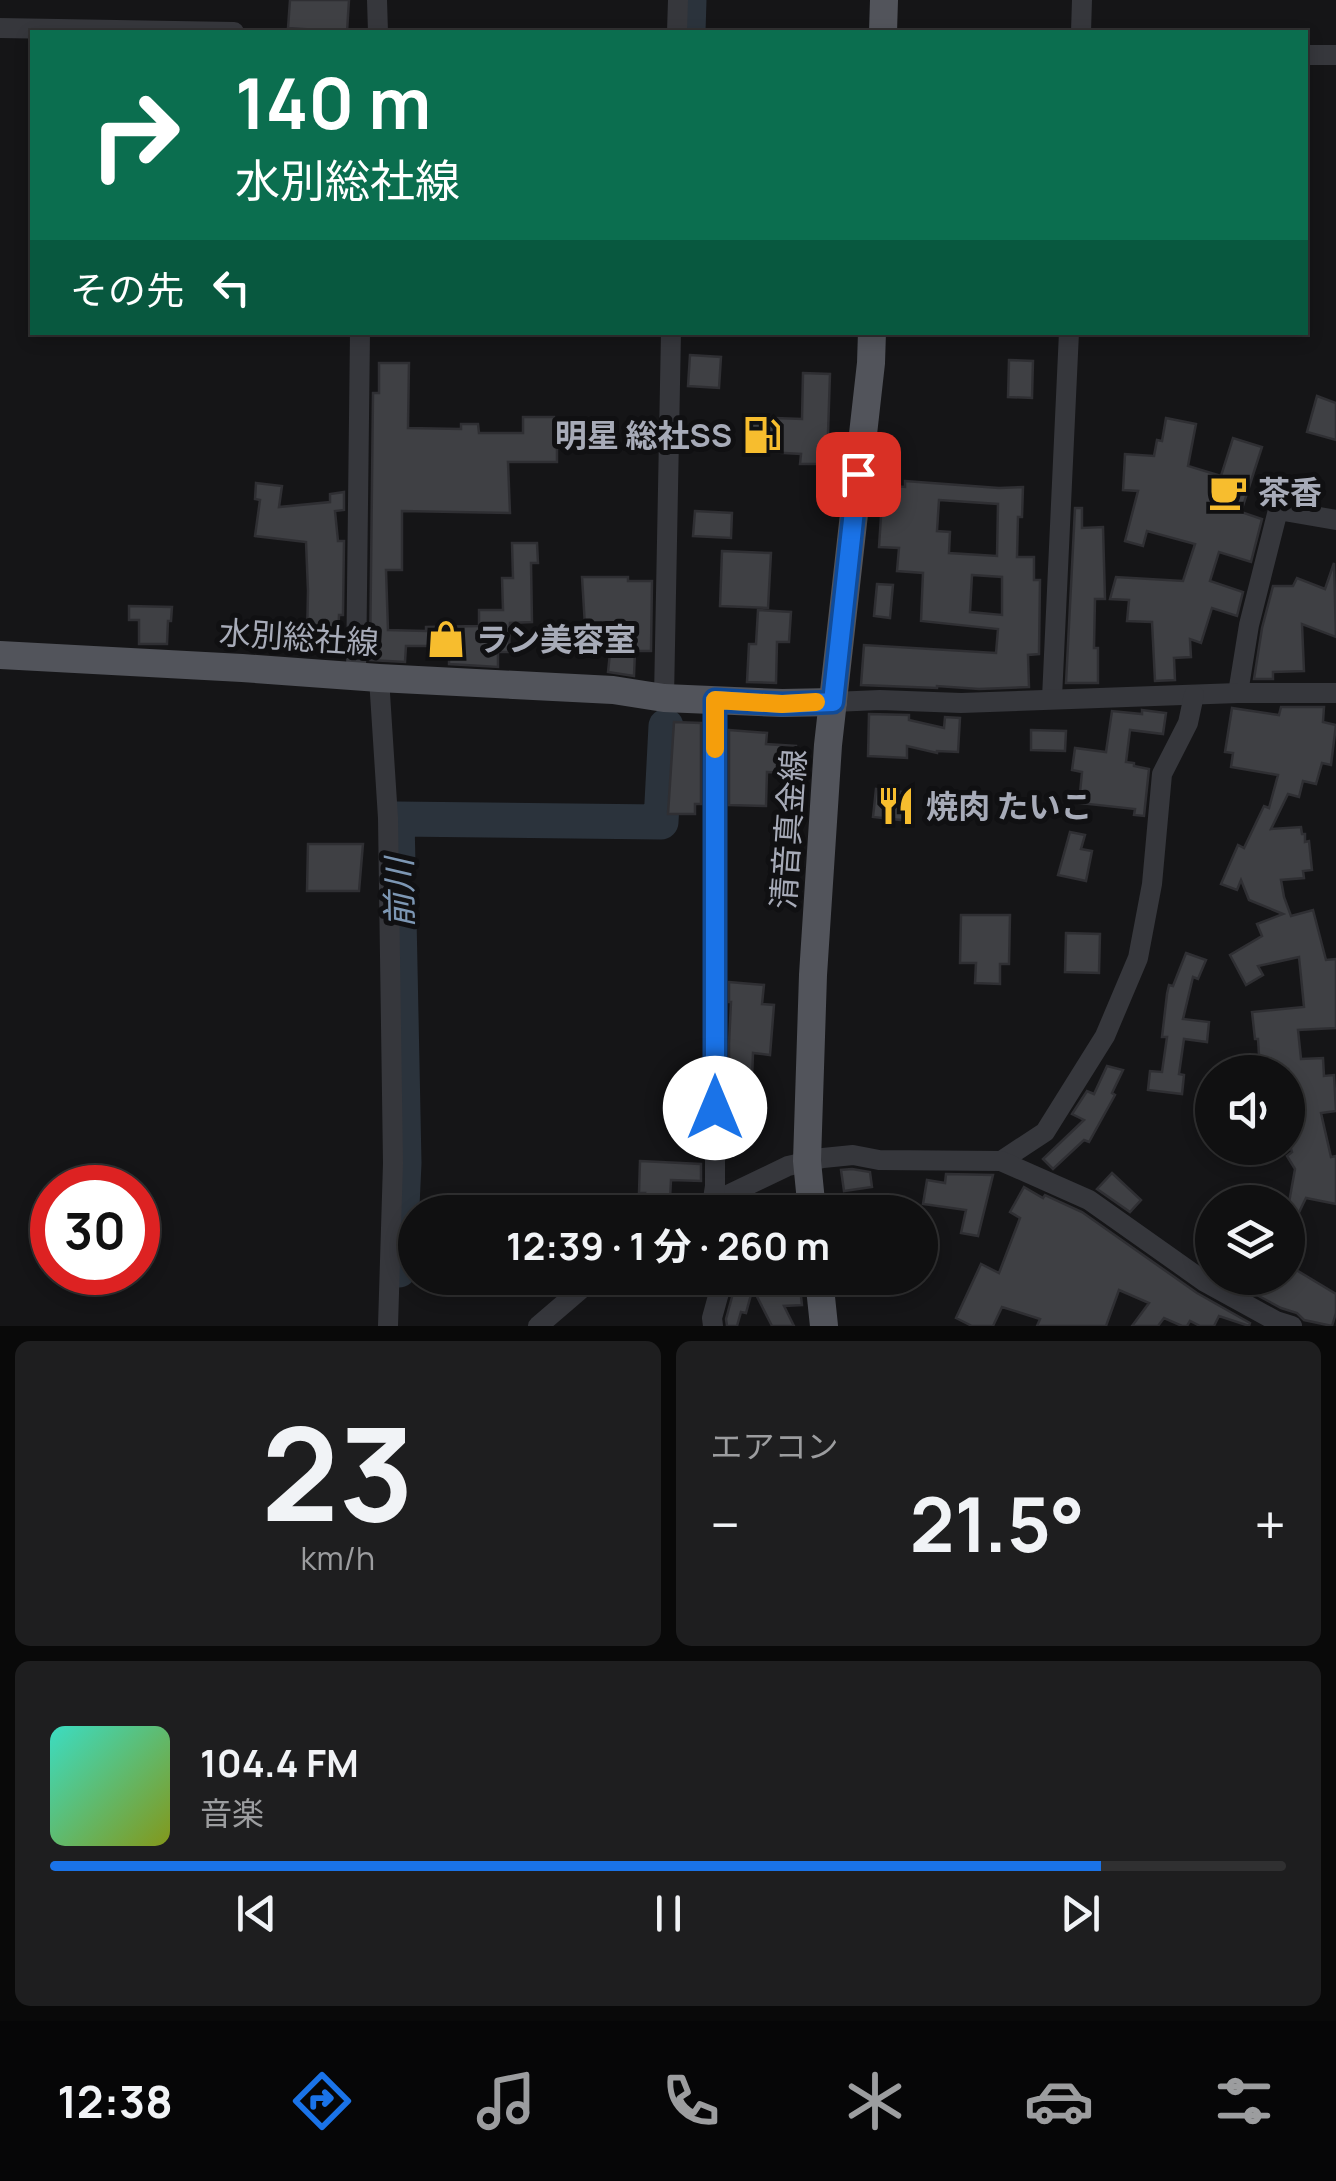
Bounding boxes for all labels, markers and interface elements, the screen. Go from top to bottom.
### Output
text: 140 m [235,54,431,150]
icon: right [70,70,200,200]
text: 水別総社線 [235,149,460,211]
icon: left [204,260,259,315]
text: その先 [70,263,184,315]
place label: 明星 総社SS [555,413,732,457]
fuel station icon: 明星 総社SS [741,414,783,456]
pin [816,432,901,517]
icon: arrive [831,447,886,502]
place label: 茶香 [1258,470,1322,514]
cafe icon: 茶香 [1207,471,1249,513]
street label: 水別総社線 [218,609,380,665]
place label: ラン美容室 [476,617,636,661]
shop icon: ラン美容室 [425,618,467,660]
street label: 清音真金線 [760,748,816,910]
place label: 焼肉 たいこ [926,784,1092,828]
restaurant icon: 焼肉 たいこ [875,785,917,827]
water label: 前川 [374,854,424,928]
map controls [1195,1055,1305,1295]
button: sound [1195,1055,1305,1165]
position arrow [663,1056,767,1160]
speed limit sign: 30 [30,1165,160,1295]
button: layers [1195,1185,1305,1295]
text: 12:39 · 1 分 · 260 m [506,1219,830,1271]
text: 23 [261,1382,414,1560]
text: エアコン [711,1424,839,1468]
text: 21.5° [910,1472,1085,1575]
text: − [711,1486,740,1562]
text: + [1254,1486,1286,1562]
text: km/h [301,1536,375,1580]
text: 104.4 FM [200,1736,359,1788]
text: 音楽 [200,1791,264,1835]
icon: previous [229,1886,284,1941]
icon: pause [641,1886,696,1941]
icon: next [1053,1886,1108,1941]
icon: directions [287,2066,357,2136]
icon: music [471,2066,541,2136]
icon: phone [656,2066,726,2136]
icon: climate [840,2066,910,2136]
icon: car [1024,2066,1094,2136]
icon: filters [1209,2066,1279,2136]
text: 12:38 [57,2070,173,2132]

